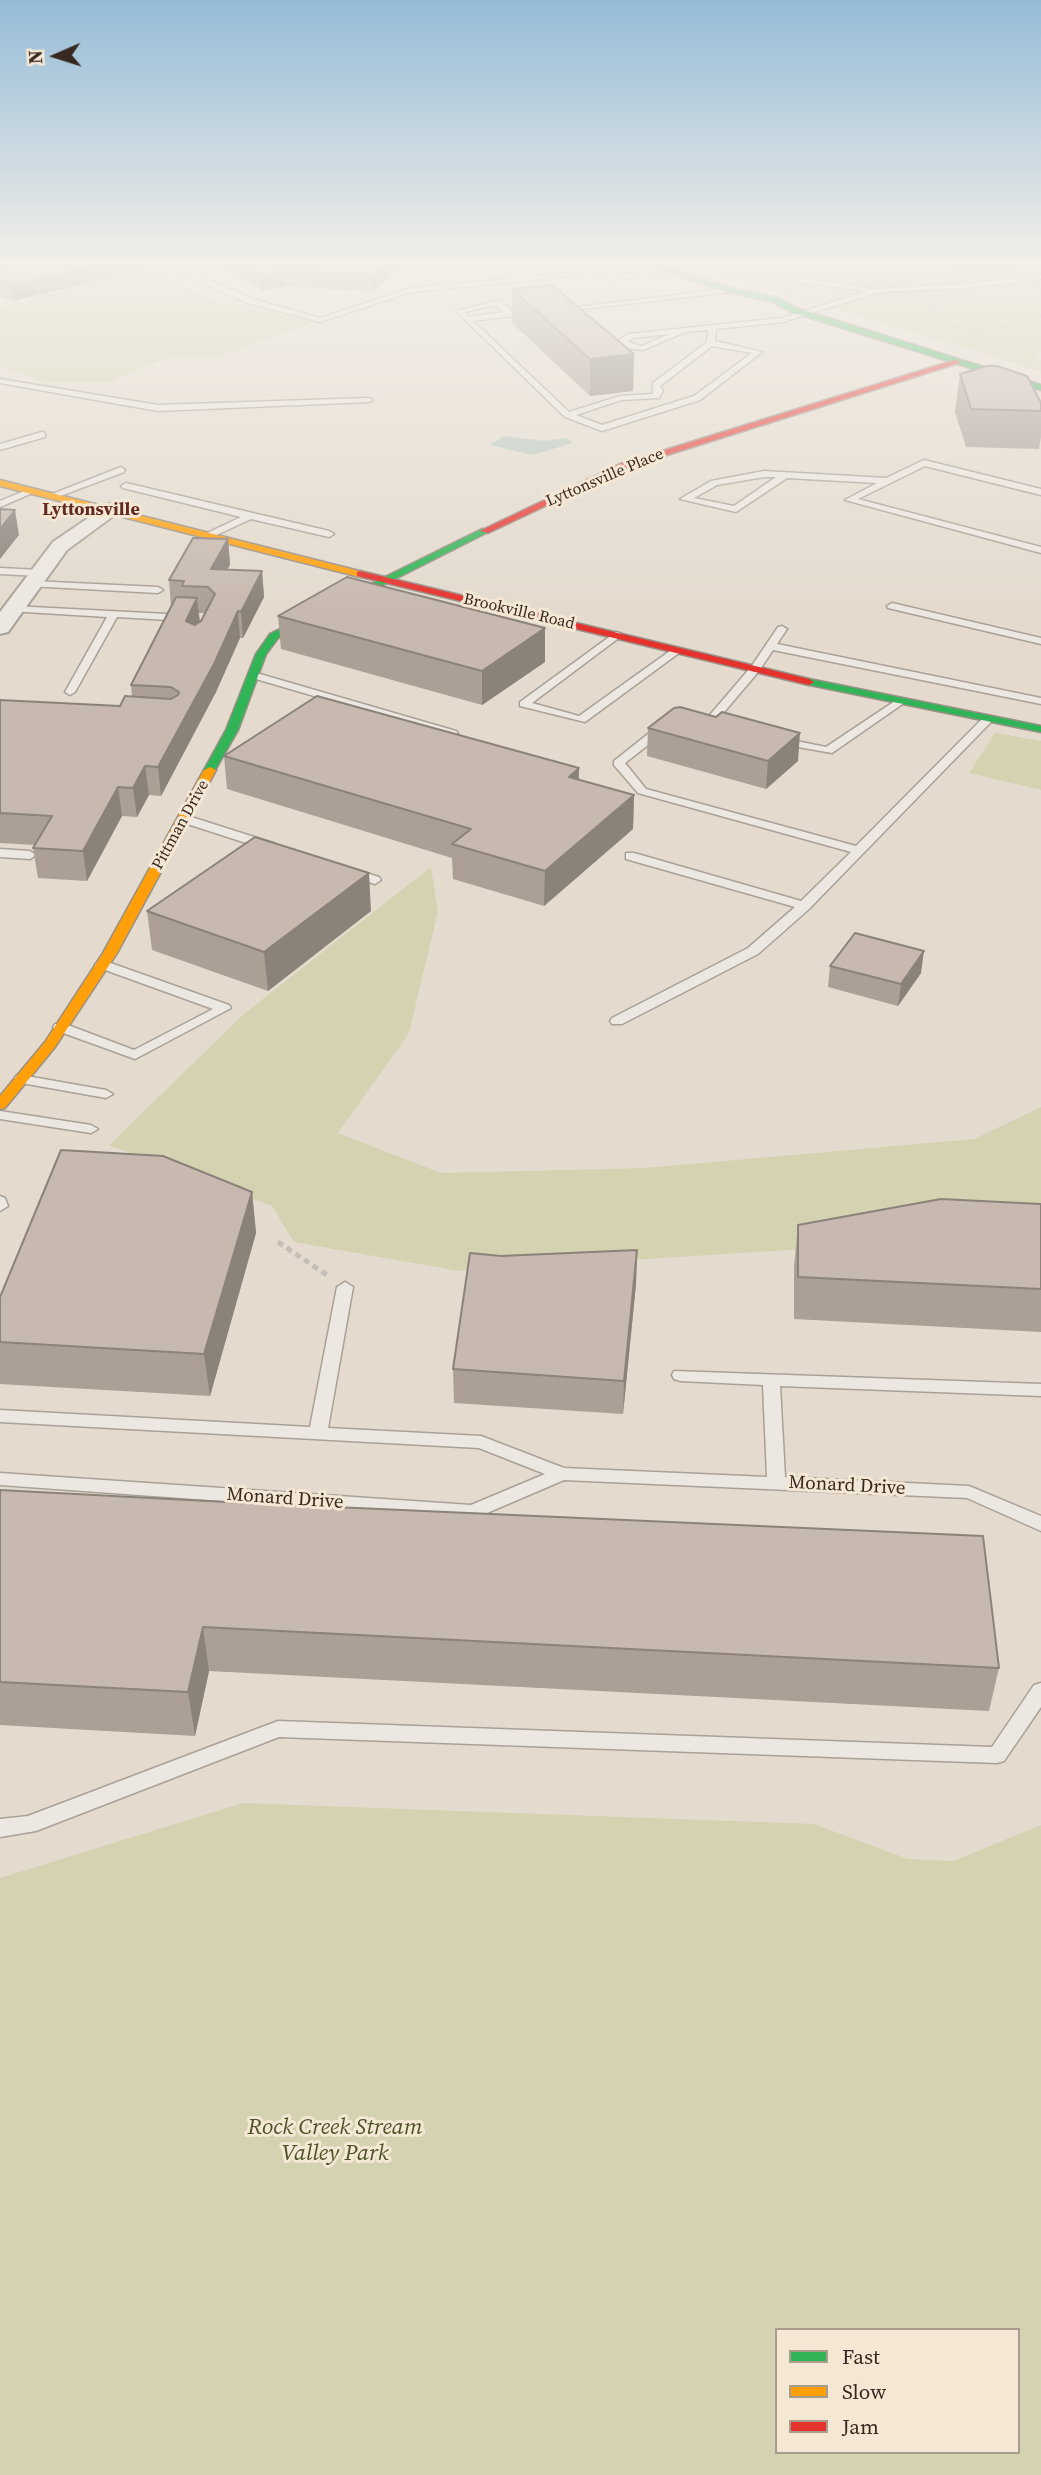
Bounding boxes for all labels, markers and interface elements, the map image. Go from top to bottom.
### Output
north arrow [21,21,91,91]
text: N [22,50,48,65]
street label: Lyttonsville Place [543,445,667,511]
district label: Lyttonsville [42,499,140,521]
street label: Brookville Road [462,590,576,634]
street label: Pittman Drive [149,777,213,873]
street label: Monard Drive [788,1472,906,1500]
street label: Monard Drive [226,1484,344,1514]
park label: Rock Creek Stream Valley Park [247,2114,423,2168]
legend [775,2328,1020,2454]
text: Fast [842,2342,880,2371]
text: Slow [842,2377,886,2406]
text: Jam [842,2412,879,2441]

